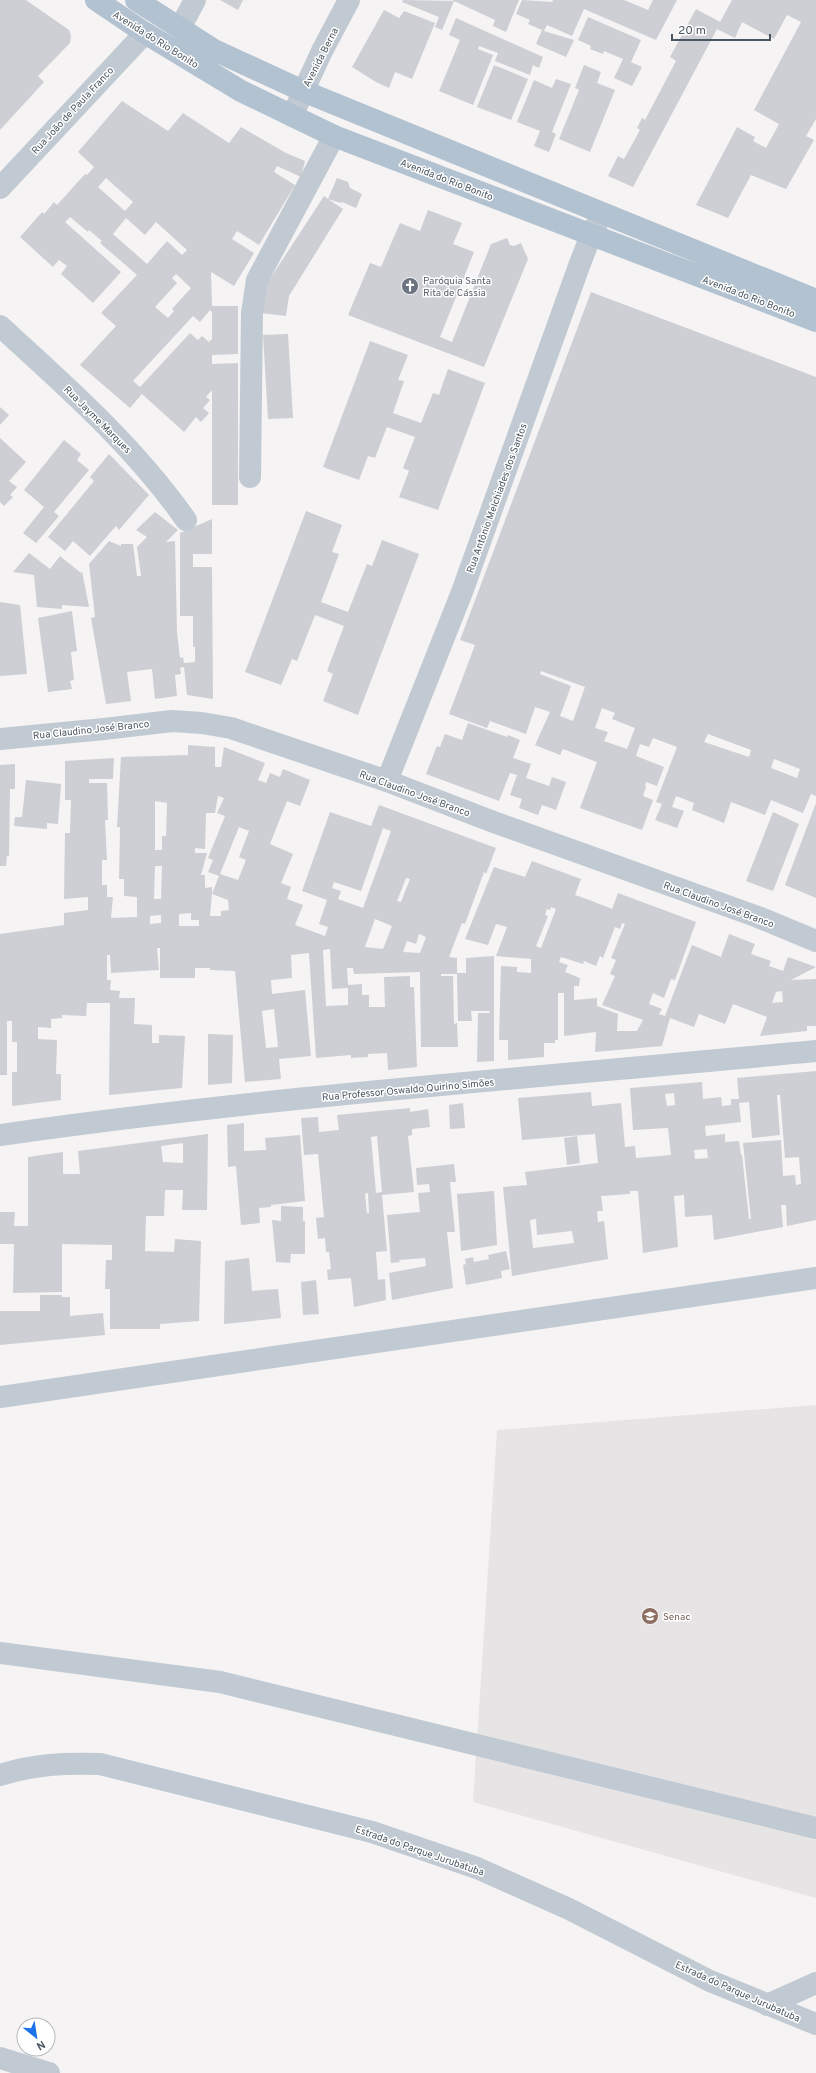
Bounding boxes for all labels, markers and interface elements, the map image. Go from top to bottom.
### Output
street label: Avenida do Rio Bonito [110,9,201,72]
scale bar [672,16,770,42]
text: 20 m [678,23,706,39]
street label: Avenida Berna [301,26,342,90]
street label: Rua João de Paula Franco [29,64,117,158]
street label: Avenida do Rio Bonito [398,157,495,204]
street label: Avenida do Rio Bonito [700,274,797,321]
place label: Paróquia Santa Rita de Cássia [423,275,491,300]
church icon: Paróquia Santa Rita de Cássia [400,276,420,296]
street label: Rua Jayme Marques [60,384,134,457]
street label: Rua Antônio Melchiades dos Santos [464,422,531,575]
street label: Rua Claudino José Branco [32,718,150,743]
street label: Rua Claudino José Branco [357,768,472,821]
street label: Rua Claudino José Branco [661,879,776,932]
street label: Rua Professor Oswaldo Quirino Simões [321,1076,495,1105]
school or university icon: Senac [640,1606,660,1626]
place label: Senac [663,1611,690,1624]
street label: Estrada do Parque Jurubatuba [353,1823,486,1880]
street label: Estrada do Parque Jurubatuba [673,1959,802,2026]
north arrow [16,2017,56,2057]
text: N [34,2037,47,2053]

